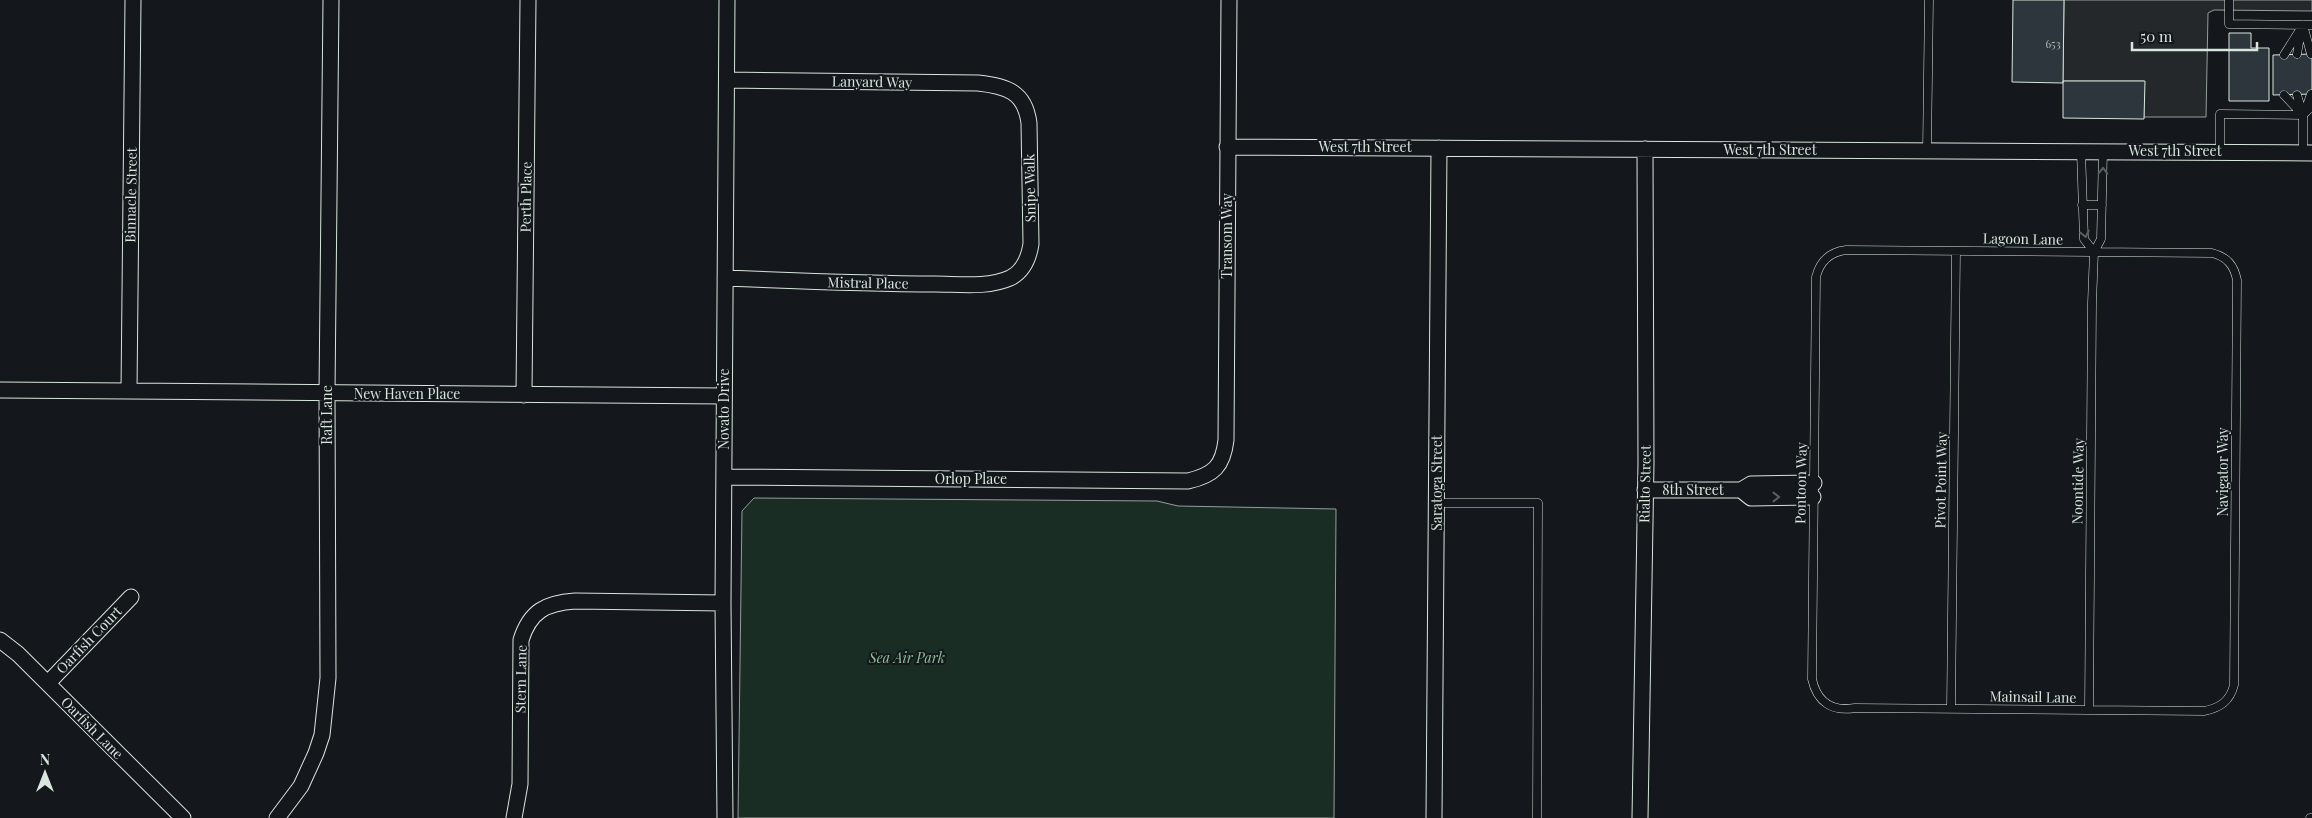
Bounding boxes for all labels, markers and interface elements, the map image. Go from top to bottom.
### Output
scale bar [2132,20,2257,52]
text: 50 m [2140,26,2173,46]
house number: 653 [2045,36,2061,51]
street label: Lanyard Way [832,71,912,92]
street label: West 7th Street [1317,137,1413,156]
street label: West 7th Street [1722,140,1818,159]
street label: West 7th Street [2127,141,2223,160]
street label: Binnacle Street [120,146,141,243]
street label: Snipe Walk [1019,153,1040,223]
street label: Perth Place [515,161,536,233]
one-way arrow [2098,167,2108,174]
street label: Transom Way [1217,193,1236,279]
street label: Lagoon Lane [1983,228,2063,249]
one-way arrow [2079,230,2090,238]
street label: Mistral Place [827,272,909,293]
street label: Novato Drive [714,368,733,450]
street label: New Haven Place [354,384,460,403]
street label: Raft Lane [317,385,336,445]
street label: Navigator Way [2213,427,2232,517]
street label: Pivot Point Way [1930,431,1951,529]
street label: Saratoga Street [1427,434,1446,531]
street label: Noontide Way [2067,438,2088,524]
street label: Pontoon Way [1790,442,1811,524]
street label: Rialto Street [1634,444,1655,523]
street label: Orlop Place [935,469,1007,488]
street label: 8th Street [1662,480,1725,499]
one-way arrow [1772,492,1780,502]
street label: Oarfish Court [52,601,126,677]
street label: Stern Lane [510,645,531,713]
park label: Sea Air Park [868,648,945,667]
street label: Mainsail Lane [1989,686,2077,707]
street label: Oarfish Lane [57,692,128,763]
north arrow [20,748,70,798]
text: N [40,750,50,769]

